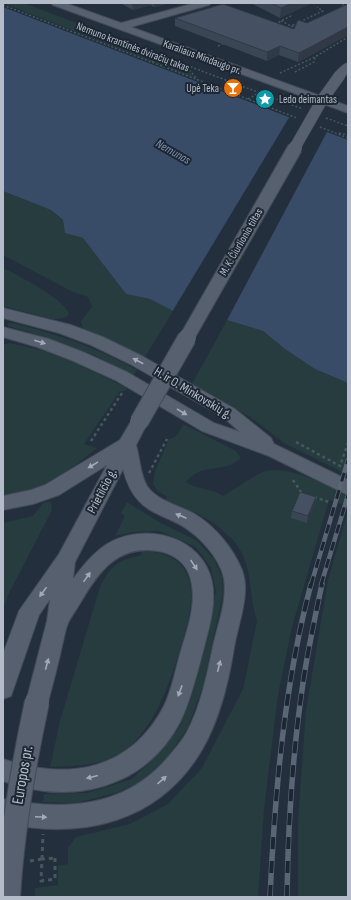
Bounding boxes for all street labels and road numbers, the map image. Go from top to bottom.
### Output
street label: Nemuno krantinės dviračių takas [75,19,191,75]
street label: Karaliaus Mindaugo pr. [161,37,243,77]
street label: M. K. Čiurlionio tiltas [216,206,265,278]
street label: H. ir O. Minkovskių g. [151,363,235,423]
street label: Prietilčio g. [84,466,120,516]
street label: Europos pr. [9,744,37,806]

